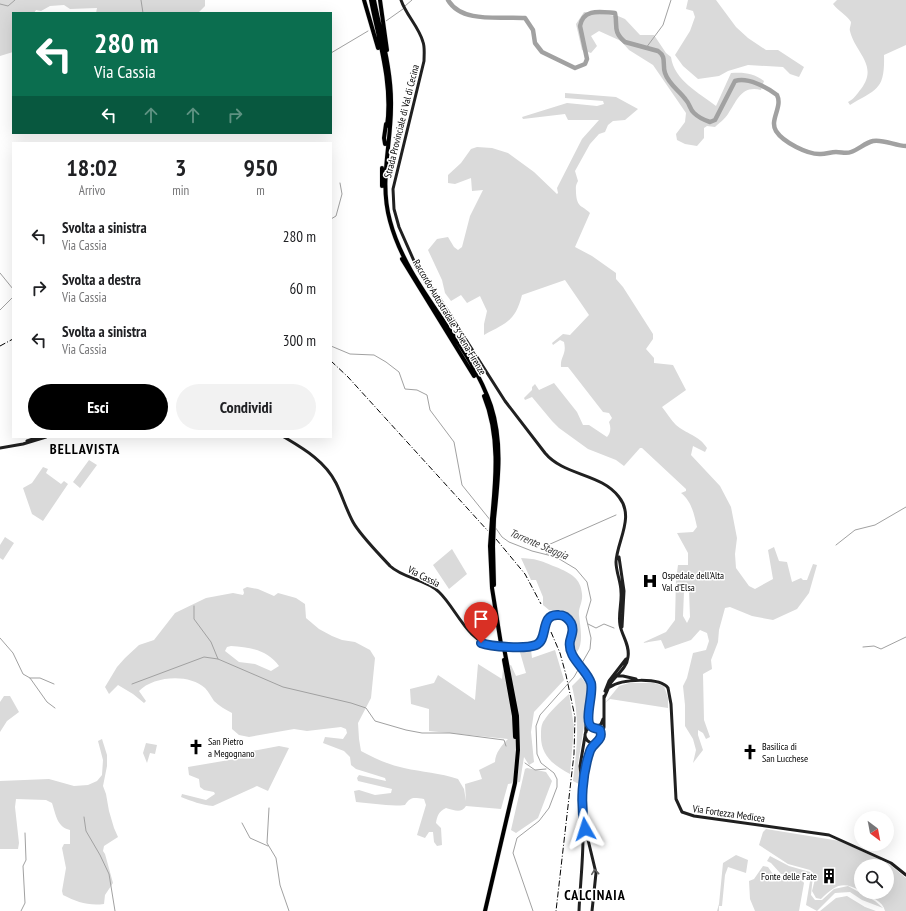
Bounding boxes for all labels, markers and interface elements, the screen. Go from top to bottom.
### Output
text: 280 m [94,24,158,61]
icon: left [28,28,80,80]
text: Via Cassia [94,60,156,83]
street label: Strada Provinciale di Val di Cecina [381,63,422,179]
icon: left [98,104,120,126]
icon: ahead [140,104,162,126]
icon: ahead [182,104,204,126]
icon: right [224,104,246,126]
text: 18:02 [66,152,118,183]
text: 3 [175,152,186,183]
text: 950 [243,152,278,183]
text: Arrivo [79,182,106,199]
text: min [172,182,189,199]
text: m [256,182,265,199]
text: Svolta a sinistra [62,218,147,237]
icon: left [28,225,50,247]
text: 280 m [283,227,316,246]
text: Via Cassia [62,237,107,254]
street label: Raccordo Autostradale 3 Siena-Firenze [410,257,489,377]
text: Svolta a destra [62,270,141,289]
icon: right [28,277,50,299]
text: 60 m [290,279,316,298]
text: Via Cassia [62,289,107,306]
text: Svolta a sinistra [62,322,147,341]
icon: left [28,329,50,351]
text: 300 m [283,331,316,350]
text: Via Cassia [62,341,107,358]
button: Esci [28,384,168,430]
button: Condividi [176,384,316,430]
district label: BELLAVISTA [50,440,120,458]
water label: Torrente Staggia [508,525,571,563]
street label: Via Cassia [405,562,442,590]
place label: Ospedale dell'Alta Val d'Elsa [661,569,724,594]
hospital icon: Ospedale dell'Alta Val d'Elsa [641,572,659,590]
pin [464,602,498,643]
icon: arrive [470,608,492,630]
place label: San Pietro a Megognano [208,735,255,760]
church icon: San Pietro a Megognano [187,738,205,756]
place label: Basilica di San Lucchese [762,740,808,765]
church icon: Basilica di San Lucchese [741,743,759,761]
street label: Via Fortezza Medicea [691,802,766,825]
position arrow [564,808,606,850]
north arrow [854,811,894,851]
map controls [854,811,894,899]
button: search [854,859,894,899]
building icon: Fonte delle Fate [820,867,838,885]
one-way arrow [591,869,600,875]
place label: Fonte delle Fate [761,870,817,883]
district label: CALCINAIA [564,886,626,904]

